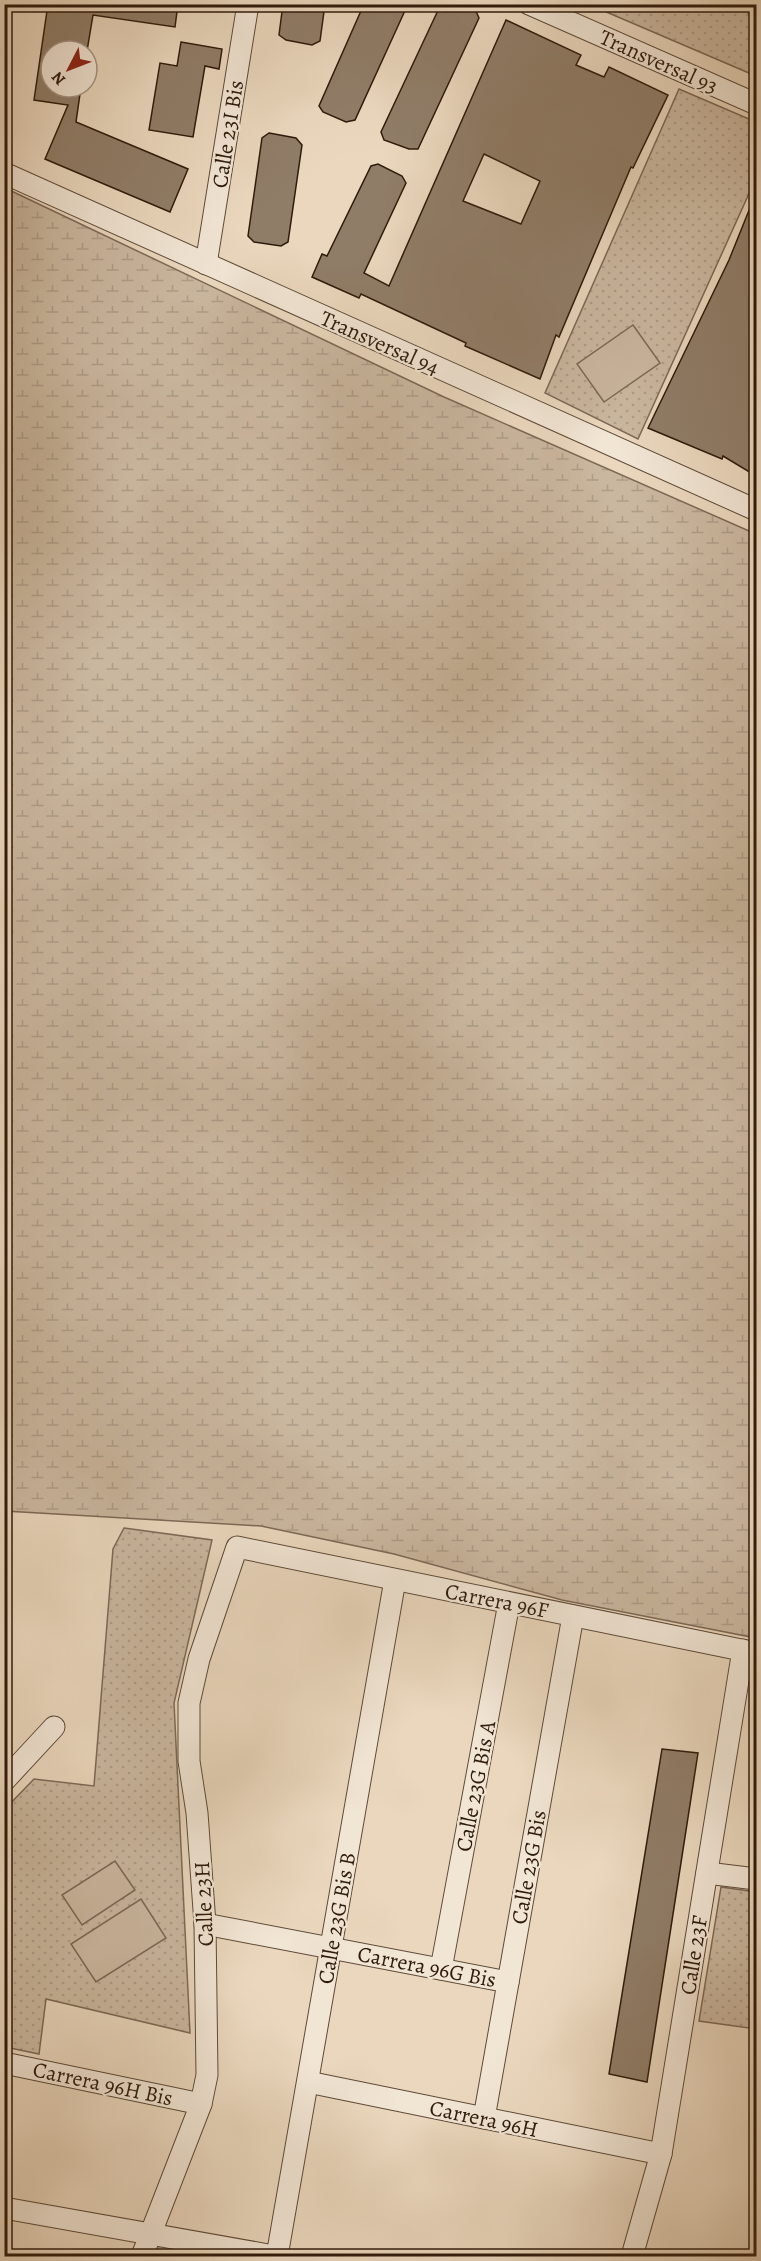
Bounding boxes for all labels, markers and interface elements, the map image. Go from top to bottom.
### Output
street label: Transversal 93 [595,23,722,101]
north arrow [39,39,99,99]
text: N [46,66,71,90]
street label: Calle 23I Bis [205,78,251,190]
street label: Transversal 94 [315,303,444,383]
street label: Carrera 96F [443,1576,551,1626]
street label: Calle 23G Bis A [449,1717,504,1854]
street label: Calle 23G Bis [504,1808,554,1927]
street label: Calle 23G Bis B [311,1850,363,1986]
street label: Calle 23H [187,1861,221,1947]
street label: Calle 23F [673,1913,715,1997]
street label: Carrera 96G Bis [355,1939,499,1995]
street label: Carrera 96H Bis [30,2055,176,2113]
street label: Carrera 96H [427,2093,541,2145]

